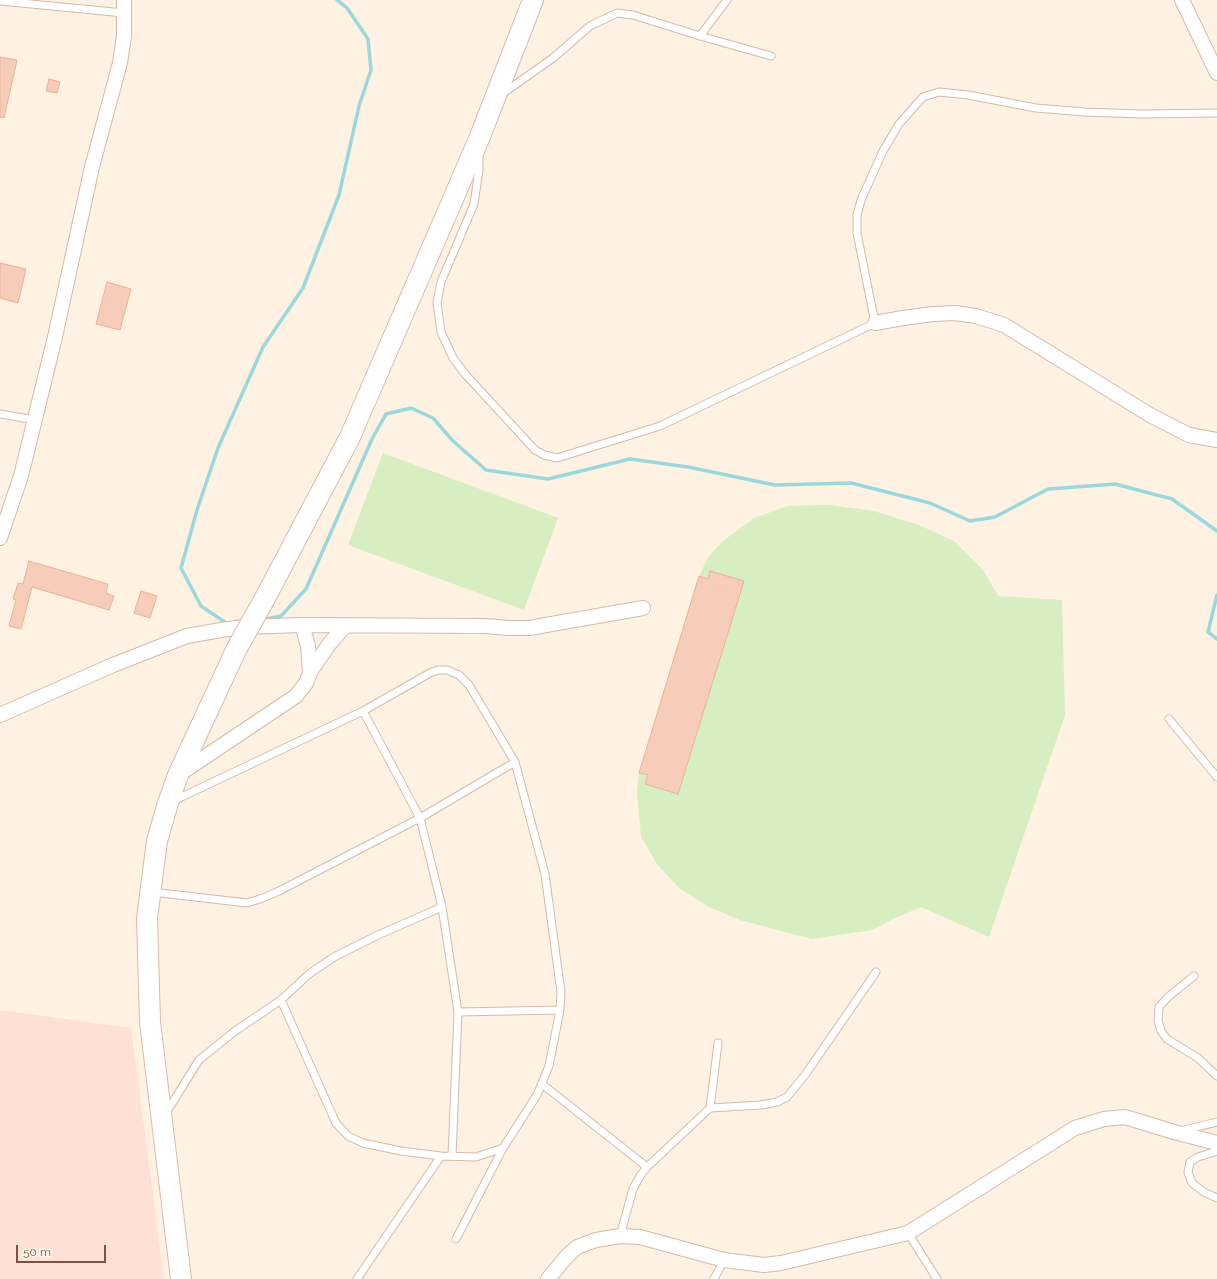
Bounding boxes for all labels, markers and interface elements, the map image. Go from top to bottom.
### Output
scale bar [18,1237,108,1263]
text: 50 m [23,1245,51,1259]

